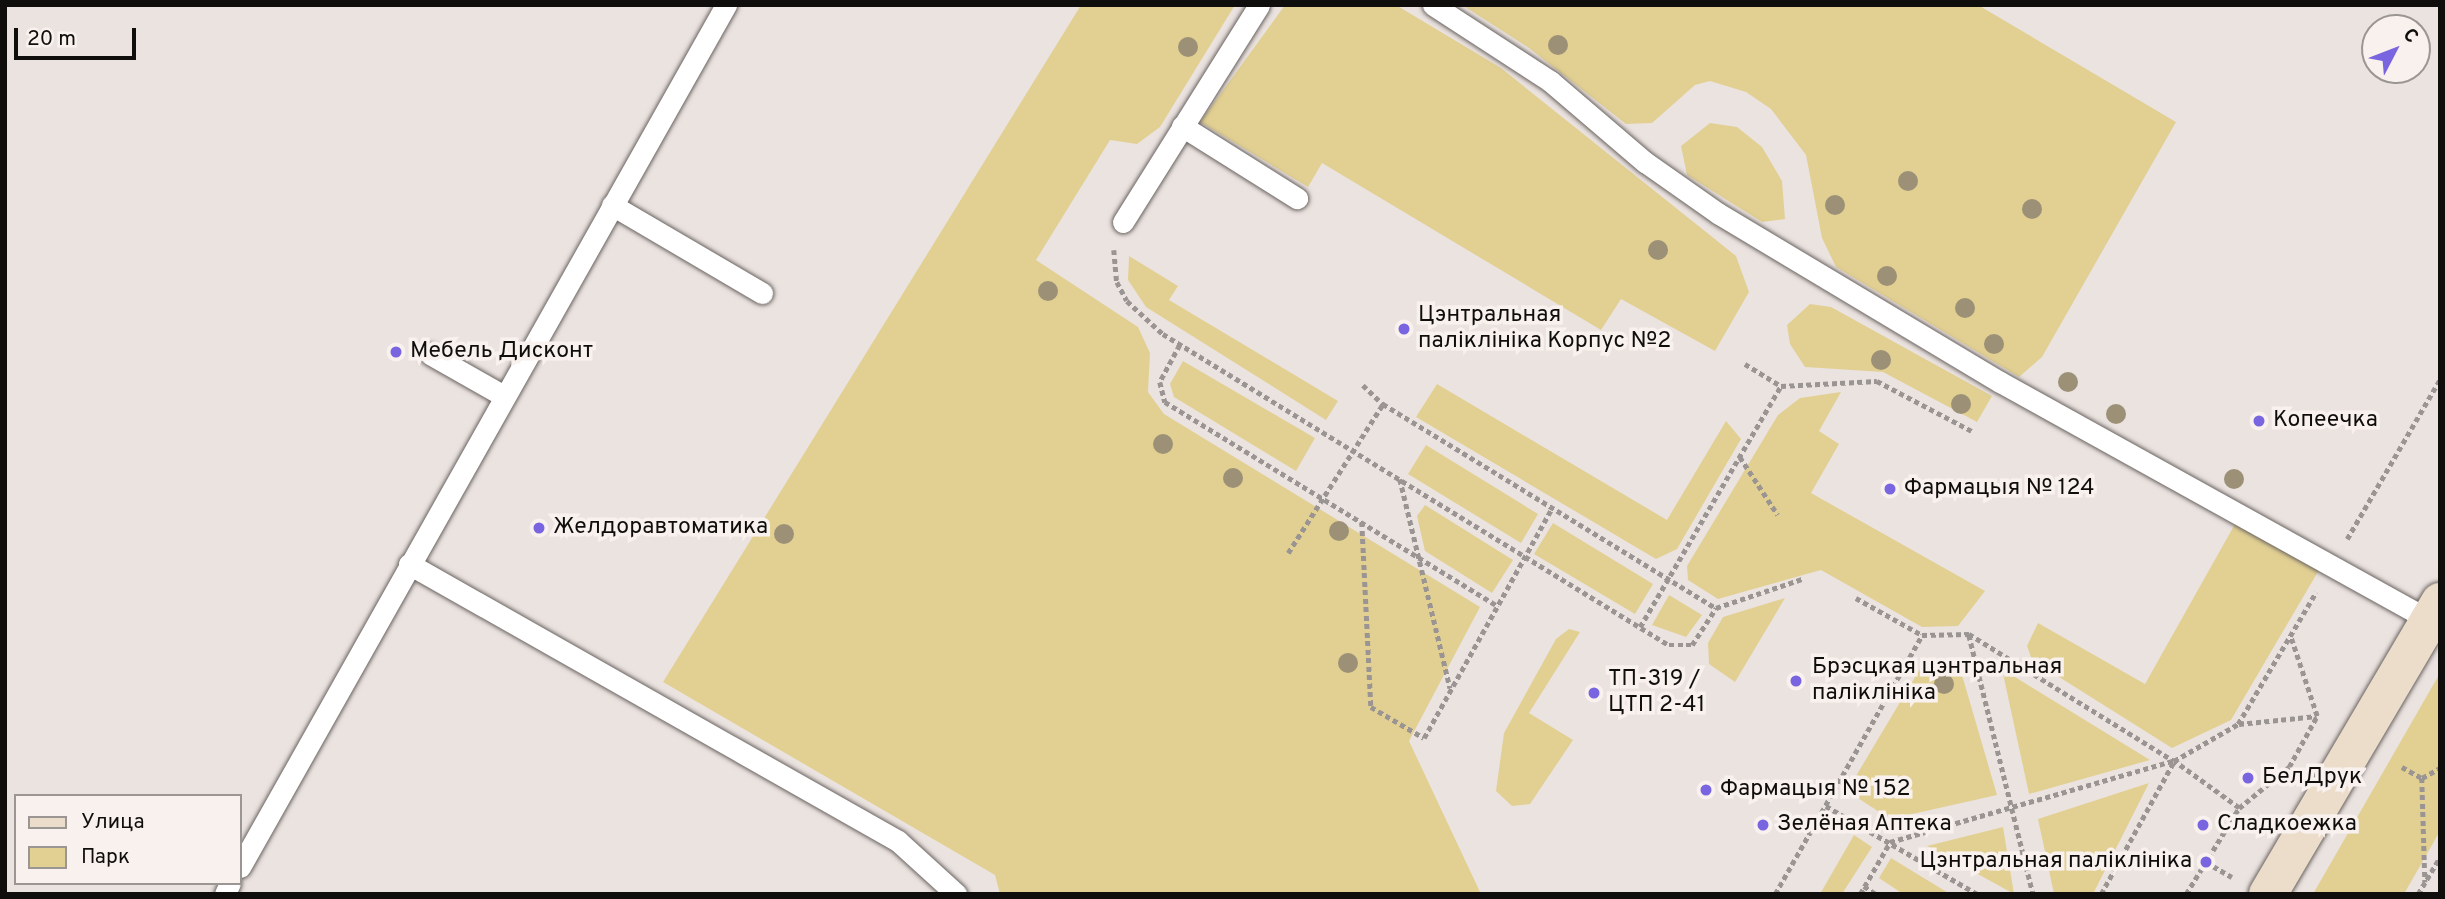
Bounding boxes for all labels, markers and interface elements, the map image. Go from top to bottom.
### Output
scale bar [18,14,140,58]
north arrow [2361,14,2431,84]
text: С [2397,24,2423,49]
text: 20 m [27,26,76,53]
place label: Цэнтральная паліклініка Корпус №2 [1418,302,1671,356]
marker: Цэнтральная паліклініка Корпус №2 [1396,321,1412,337]
place label: Мебель Дисконт [410,338,593,366]
marker: Мебель Дисконт [388,344,404,360]
place label: Копеечка [2273,407,2378,435]
marker: Копеечка [2251,413,2267,429]
place label: Фармацыя № 124 [1904,475,2095,503]
marker: Фармацыя № 124 [1882,481,1898,497]
place label: Желдоравтоматика [553,514,768,542]
marker: Желдоравтоматика [531,520,547,536]
place label: Брэсцкая цэнтральная паліклініка [1812,654,2062,708]
place label: ТП-319 / ЦТП 2-41 [1608,666,1705,720]
marker: Брэсцкая цэнтральная паліклініка [1786,671,1806,691]
marker: ТП-319 / ЦТП 2-41 [1586,685,1602,701]
place label: БелДрук [2262,764,2362,792]
marker: БелДрук [2240,770,2256,786]
place label: Фармацыя № 152 [1720,776,1911,804]
marker: Фармацыя № 152 [1698,782,1714,798]
legend [14,794,242,885]
text: Улица [81,809,145,836]
place label: Зелёная Аптека [1777,811,1952,839]
place label: Сладкоежка [2217,811,2357,839]
marker: Зелёная Аптека [1755,817,1771,833]
marker: Сладкоежка [2195,817,2211,833]
text: Парк [81,844,130,871]
place label: Цэнтральная паліклініка [1919,848,2192,876]
marker: Цэнтральная паліклініка [2198,854,2214,870]

